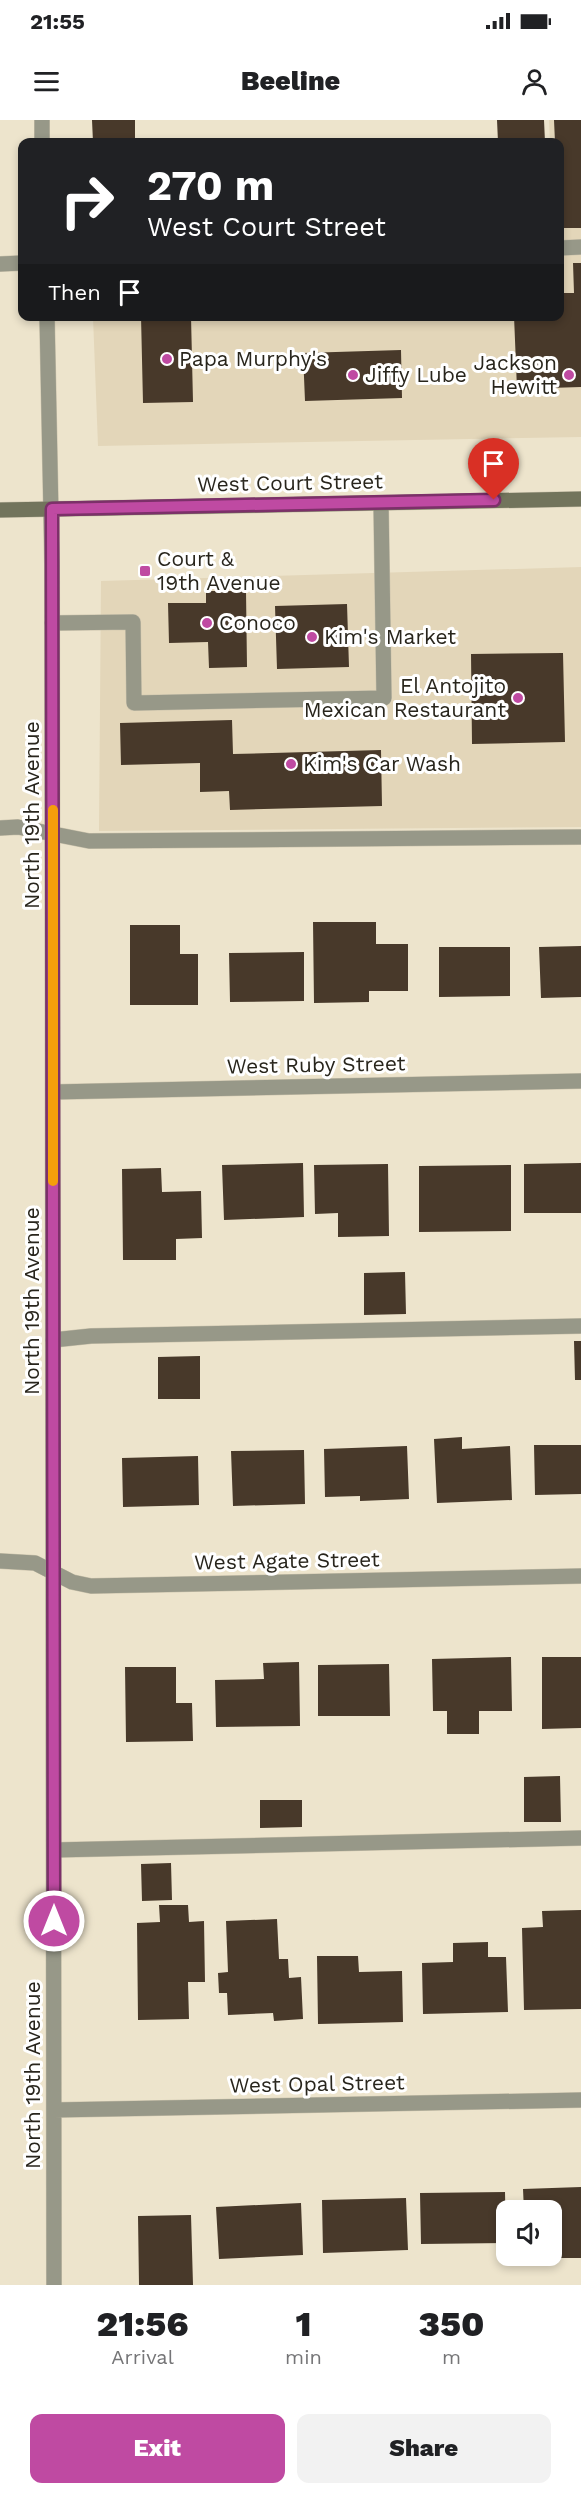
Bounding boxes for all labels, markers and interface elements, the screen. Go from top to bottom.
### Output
text: 21:55 [30,9,85,34]
icon: menu [30,65,63,98]
text: Beeline [241,65,340,97]
icon: person [518,65,551,98]
text: 270 m [147,161,274,210]
icon: right [48,162,126,240]
text: West Court Street [147,211,386,243]
icon: arrive [113,276,146,309]
text: Then [48,280,101,305]
place label: Papa Murphy's [179,346,327,371]
place label: Jackson Hewitt [474,350,557,399]
marker: Papa Murphy's [160,352,174,366]
place label: Jiffy Lube [365,362,467,387]
marker: Jiffy Lube [346,368,360,382]
marker: Jackson Hewitt [562,368,576,382]
pin [468,438,519,500]
icon: arrive [477,447,510,480]
street label: West Court Street [197,468,383,497]
place label: Court & 19th Avenue [157,546,281,595]
marker: Court & 19th Avenue [138,564,152,578]
place label: Conoco [219,610,296,635]
marker: Conoco [200,616,214,630]
place label: Kim's Market [324,624,456,649]
marker: Kim's Market [305,630,319,644]
place label: El Antojito Mexican Restaurant [304,673,506,722]
marker: El Antojito Mexican Restaurant [511,691,525,705]
street label: North 19th Avenue [19,721,44,909]
place label: Kim's Car Wash [303,751,461,776]
marker: Kim's Car Wash [284,757,298,771]
street label: West Ruby Street [226,1050,406,1079]
street label: North 19th Avenue [19,1207,44,1395]
street label: West Agate Street [194,1546,380,1575]
position arrow [22,1889,86,1953]
street label: North 19th Avenue [20,1981,45,2169]
street label: West Opal Street [229,2069,405,2098]
map controls [496,2200,562,2266]
button: sound [496,2200,562,2266]
text: 21:56 [97,2303,189,2345]
text: 1 [295,2303,312,2345]
text: 350 [418,2303,484,2345]
text: Arrival [111,2345,174,2369]
text: min [285,2345,322,2369]
text: m [442,2345,461,2369]
button: Exit [30,2414,285,2483]
button: Share [297,2414,551,2483]

